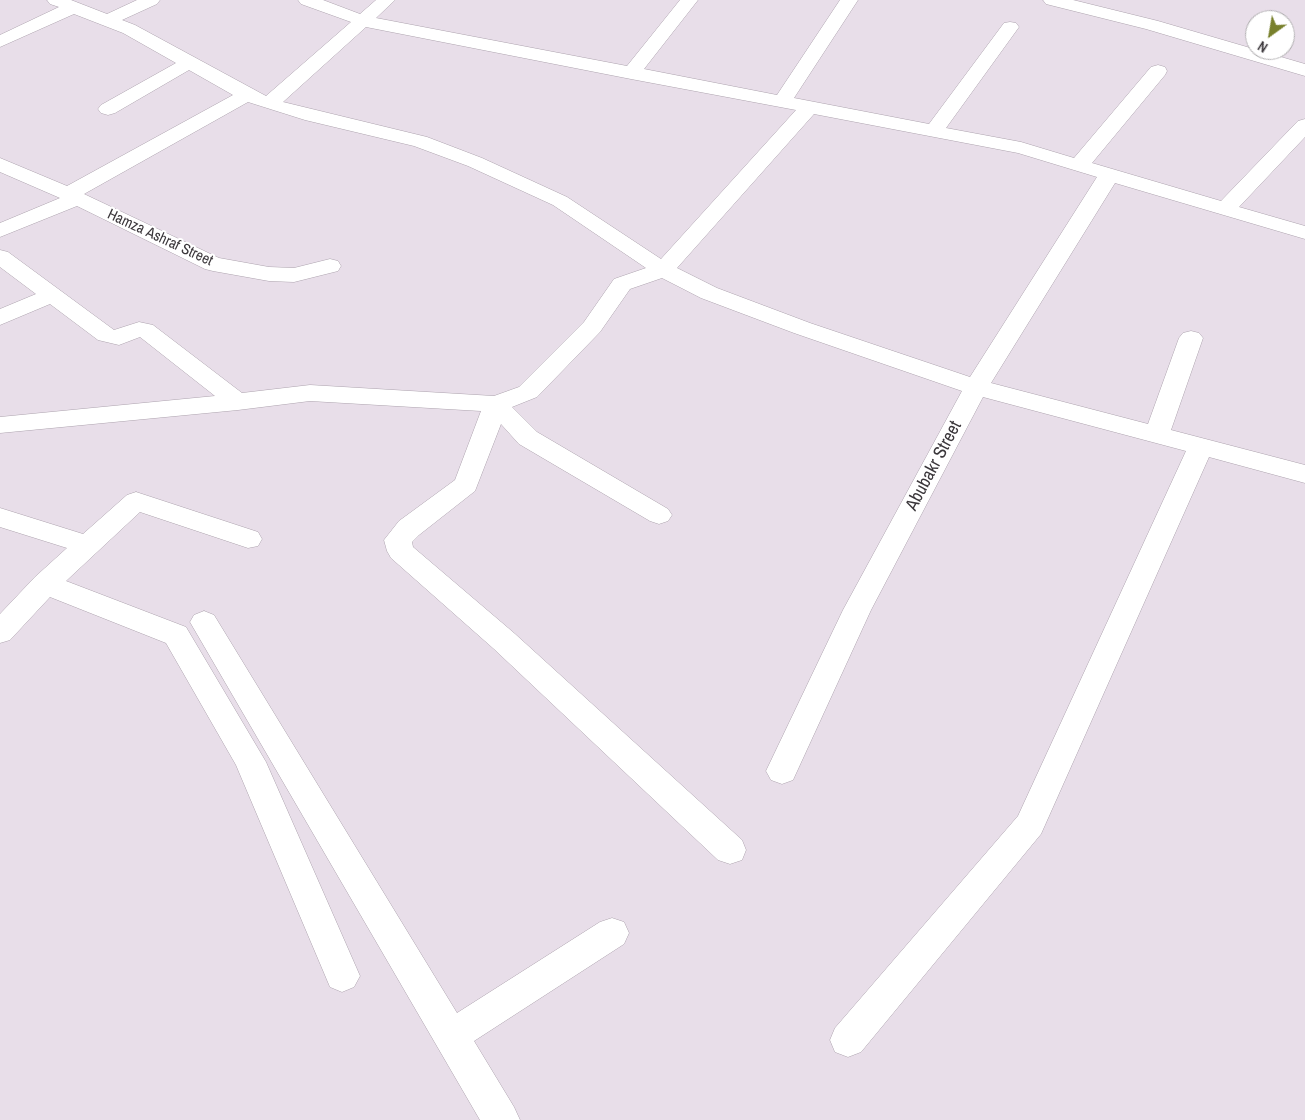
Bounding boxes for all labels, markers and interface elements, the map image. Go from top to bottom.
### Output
north arrow [1245,10,1295,60]
text: N [1254,37,1271,57]
street label: Hamza Ashraf Street [104,206,216,270]
street label: Abubakr Street [901,417,967,515]

